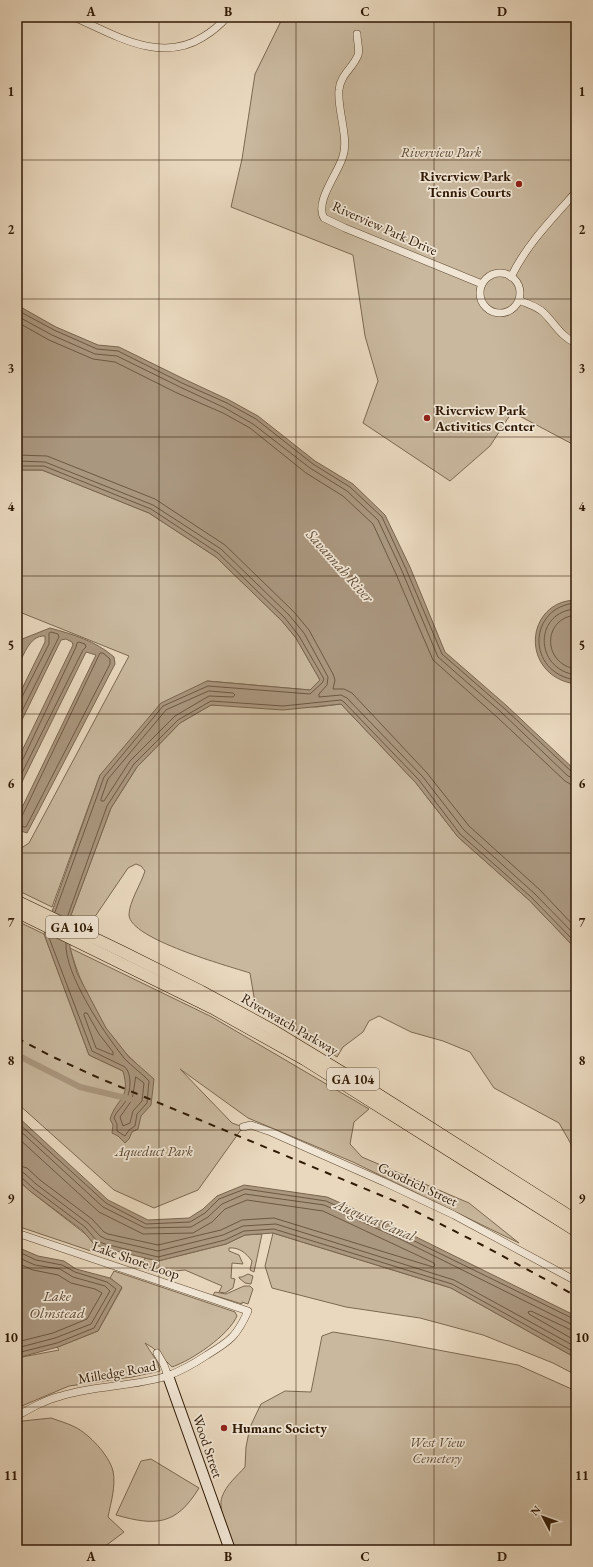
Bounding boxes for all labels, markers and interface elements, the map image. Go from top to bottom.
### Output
text: A [85,3,96,20]
text: B [224,3,232,20]
text: C [360,3,370,20]
text: D [497,3,507,20]
text: 1 [8,83,15,100]
text: 1 [579,83,586,100]
park label: Riverview Park [401,143,482,161]
place label: Riverview Park Tennis Courts [420,167,511,201]
marker: Riverview Park Tennis Courts [514,179,524,189]
street label: Riverview Park Drive [330,197,441,259]
text: 2 [8,221,15,238]
text: 2 [579,221,586,238]
text: 3 [8,360,15,377]
text: 3 [579,360,586,377]
place label: Riverview Park Activities Center [434,401,535,435]
marker: Riverview Park Activities Center [422,413,432,423]
text: 4 [8,498,15,515]
text: 4 [579,498,586,515]
water label: Savannah River [302,524,379,607]
text: 5 [8,637,14,654]
text: 5 [579,637,585,654]
text: 6 [8,775,15,792]
text: 6 [579,775,586,792]
text: 7 [8,914,15,931]
text: 7 [579,914,586,931]
road number: GA 104 [46,916,98,938]
street label: Riverwatch Parkway [238,989,343,1060]
text: 8 [8,1052,15,1069]
text: 8 [579,1052,586,1069]
road number: GA 104 [327,1068,379,1090]
park label: Aqueduct Park [114,1142,194,1161]
street label: Goodrich Street [375,1158,461,1211]
text: 9 [8,1190,15,1207]
text: 9 [579,1190,586,1207]
water label: Augusta Canal [331,1194,419,1245]
street label: Lake Shore Loop [90,1237,182,1283]
water label: Lake Olmstead [29,1286,85,1322]
text: 10 [4,1329,18,1346]
text: 10 [575,1329,589,1346]
street label: Milledge Road [77,1356,158,1388]
street label: Wood Street [189,1412,227,1481]
place label: Humane Society [232,1419,327,1437]
marker: Humane Society [219,1423,229,1433]
park label: West View Cemetery [409,1433,465,1467]
text: 11 [4,1467,18,1484]
text: 11 [575,1467,589,1484]
north arrow [523,1497,563,1537]
text: N [527,1502,544,1518]
text: A [85,1548,96,1565]
text: B [224,1548,232,1565]
text: C [360,1548,370,1565]
text: D [497,1548,507,1565]

